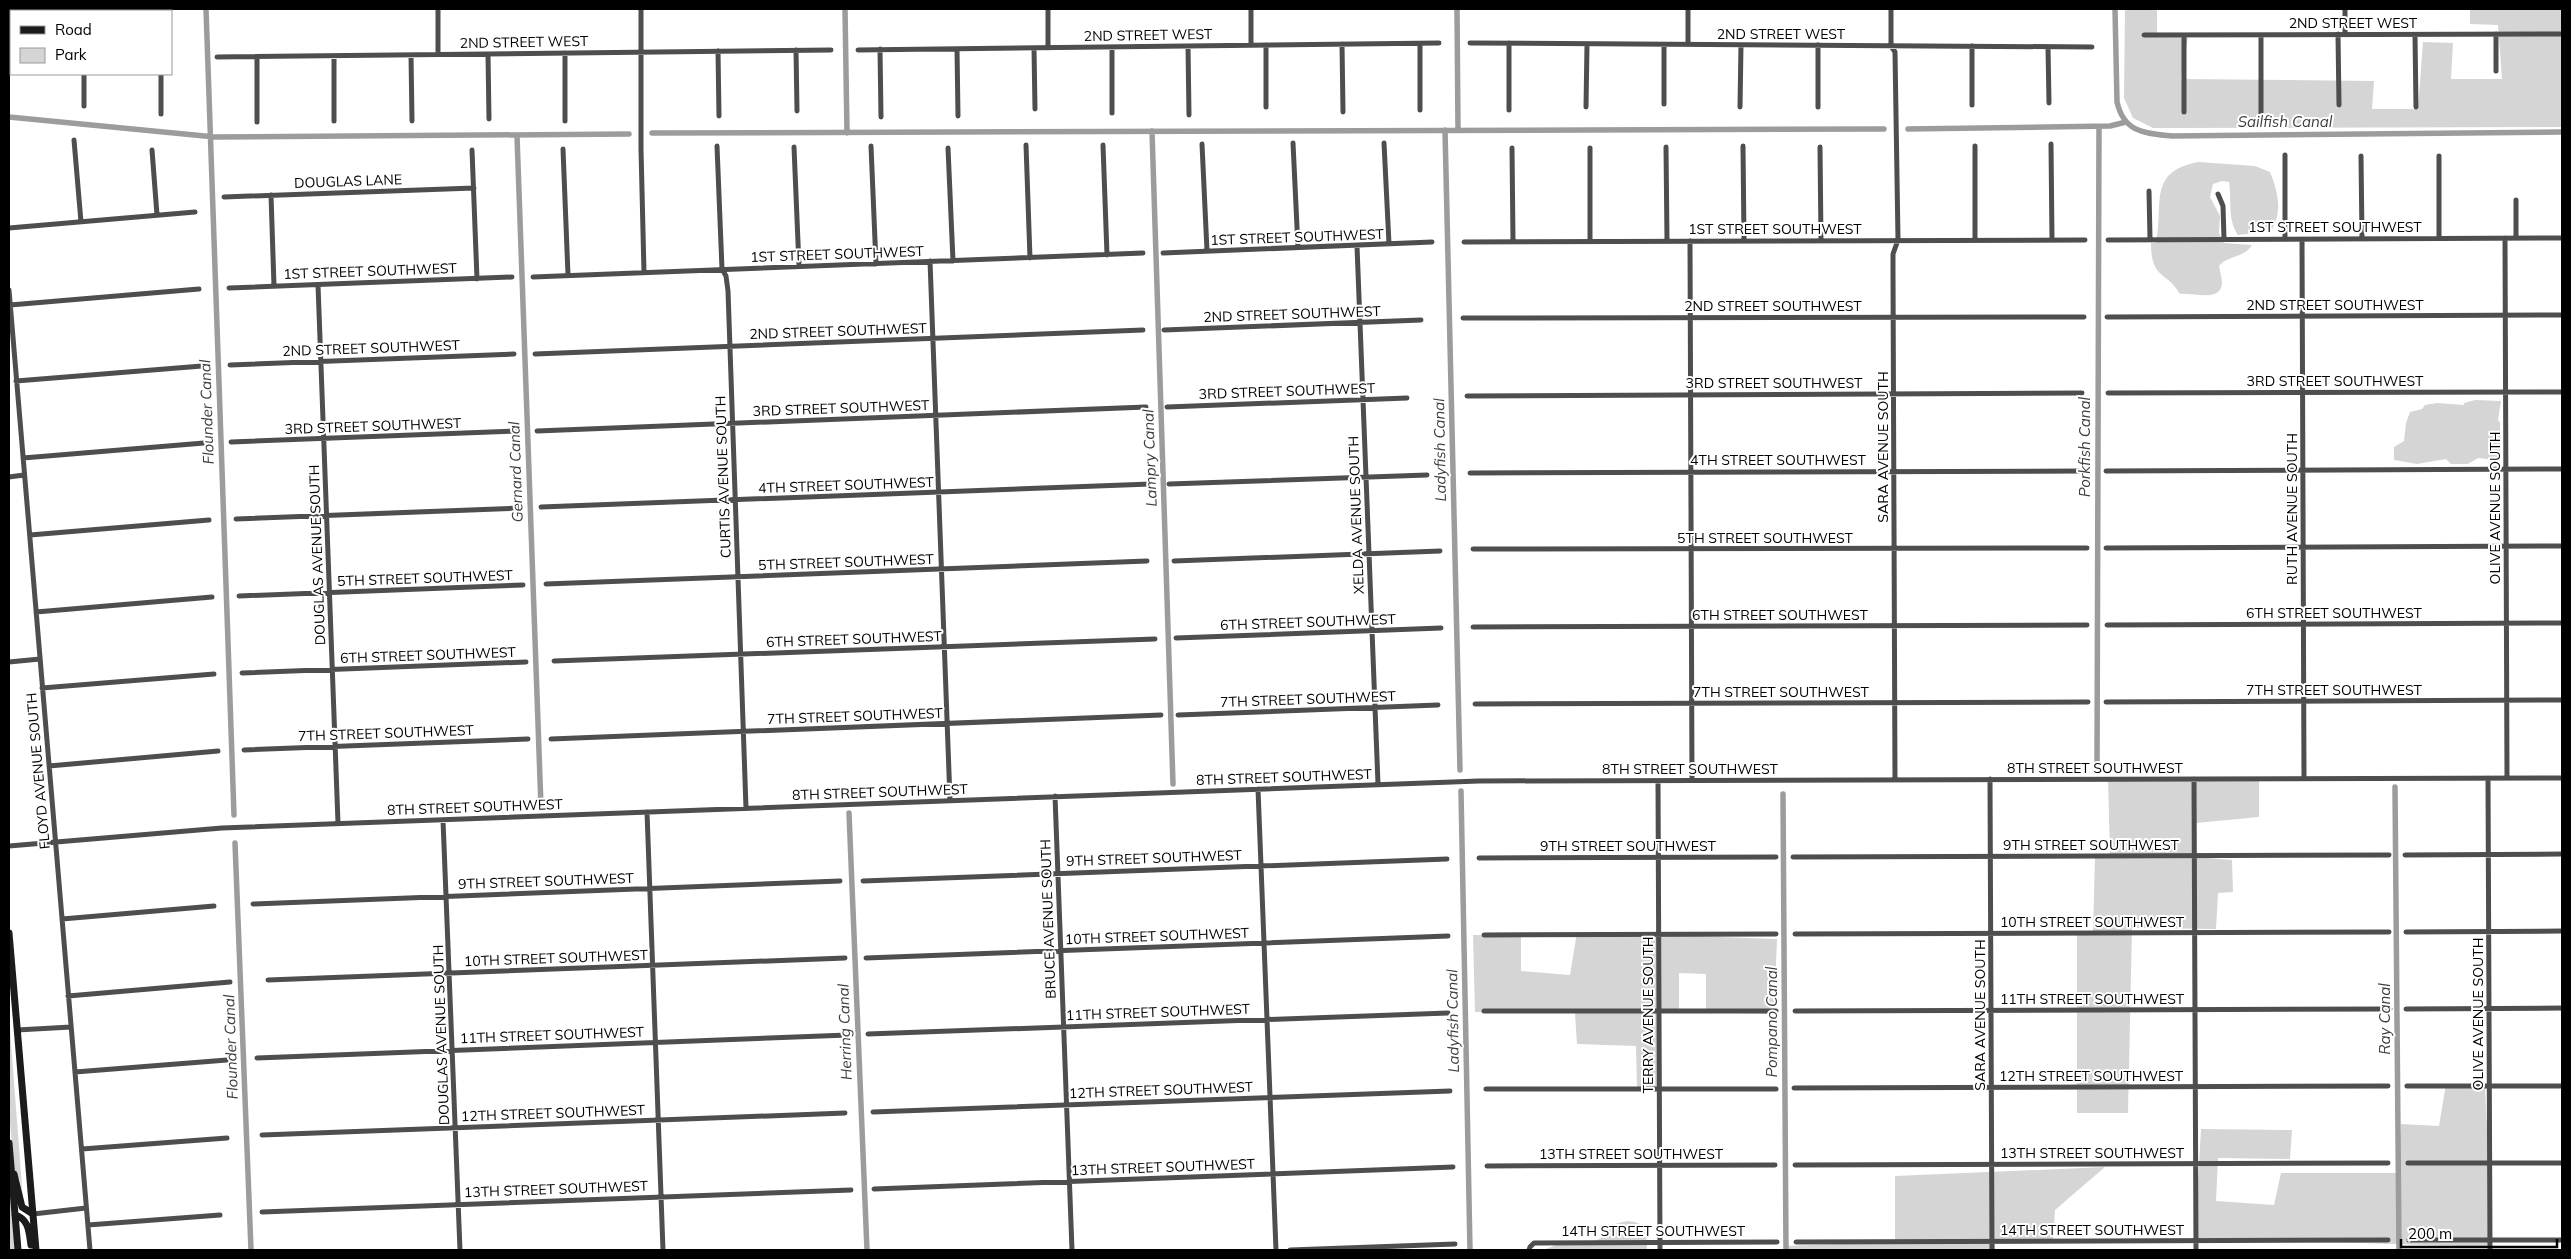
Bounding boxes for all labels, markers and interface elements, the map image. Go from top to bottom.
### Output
legend [10,10,172,75]
street label: 2ND STREET WEST [2289,14,2418,32]
text: Road [55,20,92,39]
street label: 2ND STREET WEST [1084,25,1213,45]
street label: 2ND STREET WEST [1717,25,1846,43]
street label: 2ND STREET WEST [460,32,589,52]
text: Park [55,45,87,64]
water label: Sailfish Canal [2238,112,2333,131]
street label: DOUGLAS LANE [294,170,402,192]
street label: 1ST STREET SOUTHWEST [2248,218,2422,236]
street label: 1ST STREET SOUTHWEST [1688,220,1862,238]
street label: 1ST STREET SOUTHWEST [1210,225,1385,249]
street label: 1ST STREET SOUTHWEST [750,242,925,266]
street label: 1ST STREET SOUTHWEST [283,259,458,283]
street label: 2ND STREET SOUTHWEST [2246,296,2424,314]
street label: 2ND STREET SOUTHWEST [1684,297,1862,315]
street label: 2ND STREET SOUTHWEST [1203,302,1382,326]
street label: 2ND STREET SOUTHWEST [749,319,928,343]
street label: 2ND STREET SOUTHWEST [282,336,461,360]
water label: Flounder Canal [195,359,218,465]
street label: SARA AVENUE SOUTH [1874,371,1892,523]
street label: 3RD STREET SOUTHWEST [2247,372,2424,390]
street label: 3RD STREET SOUTHWEST [1686,374,1863,392]
street label: 3RD STREET SOUTHWEST [1198,379,1376,403]
street label: CURTIS AVENUE SOUTH [711,395,735,559]
street label: 3RD STREET SOUTHWEST [752,396,930,420]
water label: Porkfish Canal [2075,396,2094,497]
water label: Ladyfish Canal [1429,398,1450,502]
water label: Lampry Canal [1138,409,1161,507]
street label: 3RD STREET SOUTHWEST [284,414,462,438]
water label: Gernard Canal [504,421,527,523]
street label: OLIVE AVENUE SOUTH [2486,432,2504,584]
street label: RUTH AVENUE SOUTH [2283,433,2301,585]
street label: XELDA AVENUE SOUTH [1344,436,1368,594]
street label: 4TH STREET SOUTHWEST [1690,451,1866,469]
street label: DOUGLAS AVENUE SOUTH [305,464,329,646]
street label: 4TH STREET SOUTHWEST [758,473,935,497]
street label: 5TH STREET SOUTHWEST [1677,529,1853,547]
street label: 5TH STREET SOUTHWEST [758,550,935,574]
street label: 5TH STREET SOUTHWEST [337,566,514,590]
street label: 6TH STREET SOUTHWEST [2246,604,2422,622]
street label: 6TH STREET SOUTHWEST [1692,606,1868,624]
street label: 6TH STREET SOUTHWEST [1220,610,1397,634]
street label: 6TH STREET SOUTHWEST [766,627,943,651]
street label: 6TH STREET SOUTHWEST [340,643,517,667]
street label: 7TH STREET SOUTHWEST [2246,681,2422,699]
street label: 7TH STREET SOUTHWEST [1693,683,1869,701]
street label: 7TH STREET SOUTHWEST [1220,687,1397,711]
street label: FLOYD AVENUE SOUTH [22,692,54,850]
street label: 7TH STREET SOUTHWEST [767,704,944,728]
street label: 7TH STREET SOUTHWEST [298,721,475,745]
street label: 8TH STREET SOUTHWEST [2007,759,2183,777]
street label: 8TH STREET SOUTHWEST [1602,760,1778,778]
street label: 8TH STREET SOUTHWEST [1196,765,1373,789]
street label: 8TH STREET SOUTHWEST [792,780,969,804]
street label: 8TH STREET SOUTHWEST [387,795,564,819]
street label: 9TH STREET SOUTHWEST [2003,836,2179,854]
street label: 9TH STREET SOUTHWEST [1540,837,1716,855]
street label: BRUCE AVENUE SOUTH [1036,839,1060,999]
street label: 9TH STREET SOUTHWEST [1066,846,1243,870]
street label: 9TH STREET SOUTHWEST [458,869,635,893]
street label: 10TH STREET SOUTHWEST [2000,913,2185,931]
street label: 10TH STREET SOUTHWEST [1065,924,1250,948]
street label: TERRY AVENUE SOUTH [1639,936,1657,1094]
street label: OLIVE AVENUE SOUTH [2469,938,2487,1090]
street label: SARA AVENUE SOUTH [1971,939,1989,1091]
street label: DOUGLAS AVENUE SOUTH [429,944,453,1126]
street label: 10TH STREET SOUTHWEST [464,946,649,970]
water label: Pompano Canal [1762,966,1781,1077]
water label: Ladyfish Canal [1442,969,1463,1073]
water label: Herring Canal [833,983,856,1080]
water label: Ray Canal [2375,983,2394,1055]
street label: 11TH STREET SOUTHWEST [2000,990,2185,1008]
water label: Flounder Canal [219,994,242,1100]
street label: 11TH STREET SOUTHWEST [1066,1000,1251,1024]
street label: 11TH STREET SOUTHWEST [460,1023,645,1047]
street label: 12TH STREET SOUTHWEST [1999,1067,2184,1085]
street label: 12TH STREET SOUTHWEST [1069,1078,1254,1102]
street label: 12TH STREET SOUTHWEST [461,1101,646,1125]
street label: 13TH STREET SOUTHWEST [2000,1144,2185,1162]
street label: 13TH STREET SOUTHWEST [1539,1145,1724,1163]
street label: 13TH STREET SOUTHWEST [1071,1155,1256,1179]
street label: 13TH STREET SOUTHWEST [464,1177,649,1201]
scale bar [2401,1216,2557,1248]
street label: 14TH STREET SOUTHWEST [2000,1221,2185,1239]
street label: 14TH STREET SOUTHWEST [1561,1222,1746,1240]
text: 200 m [2408,1224,2452,1243]

